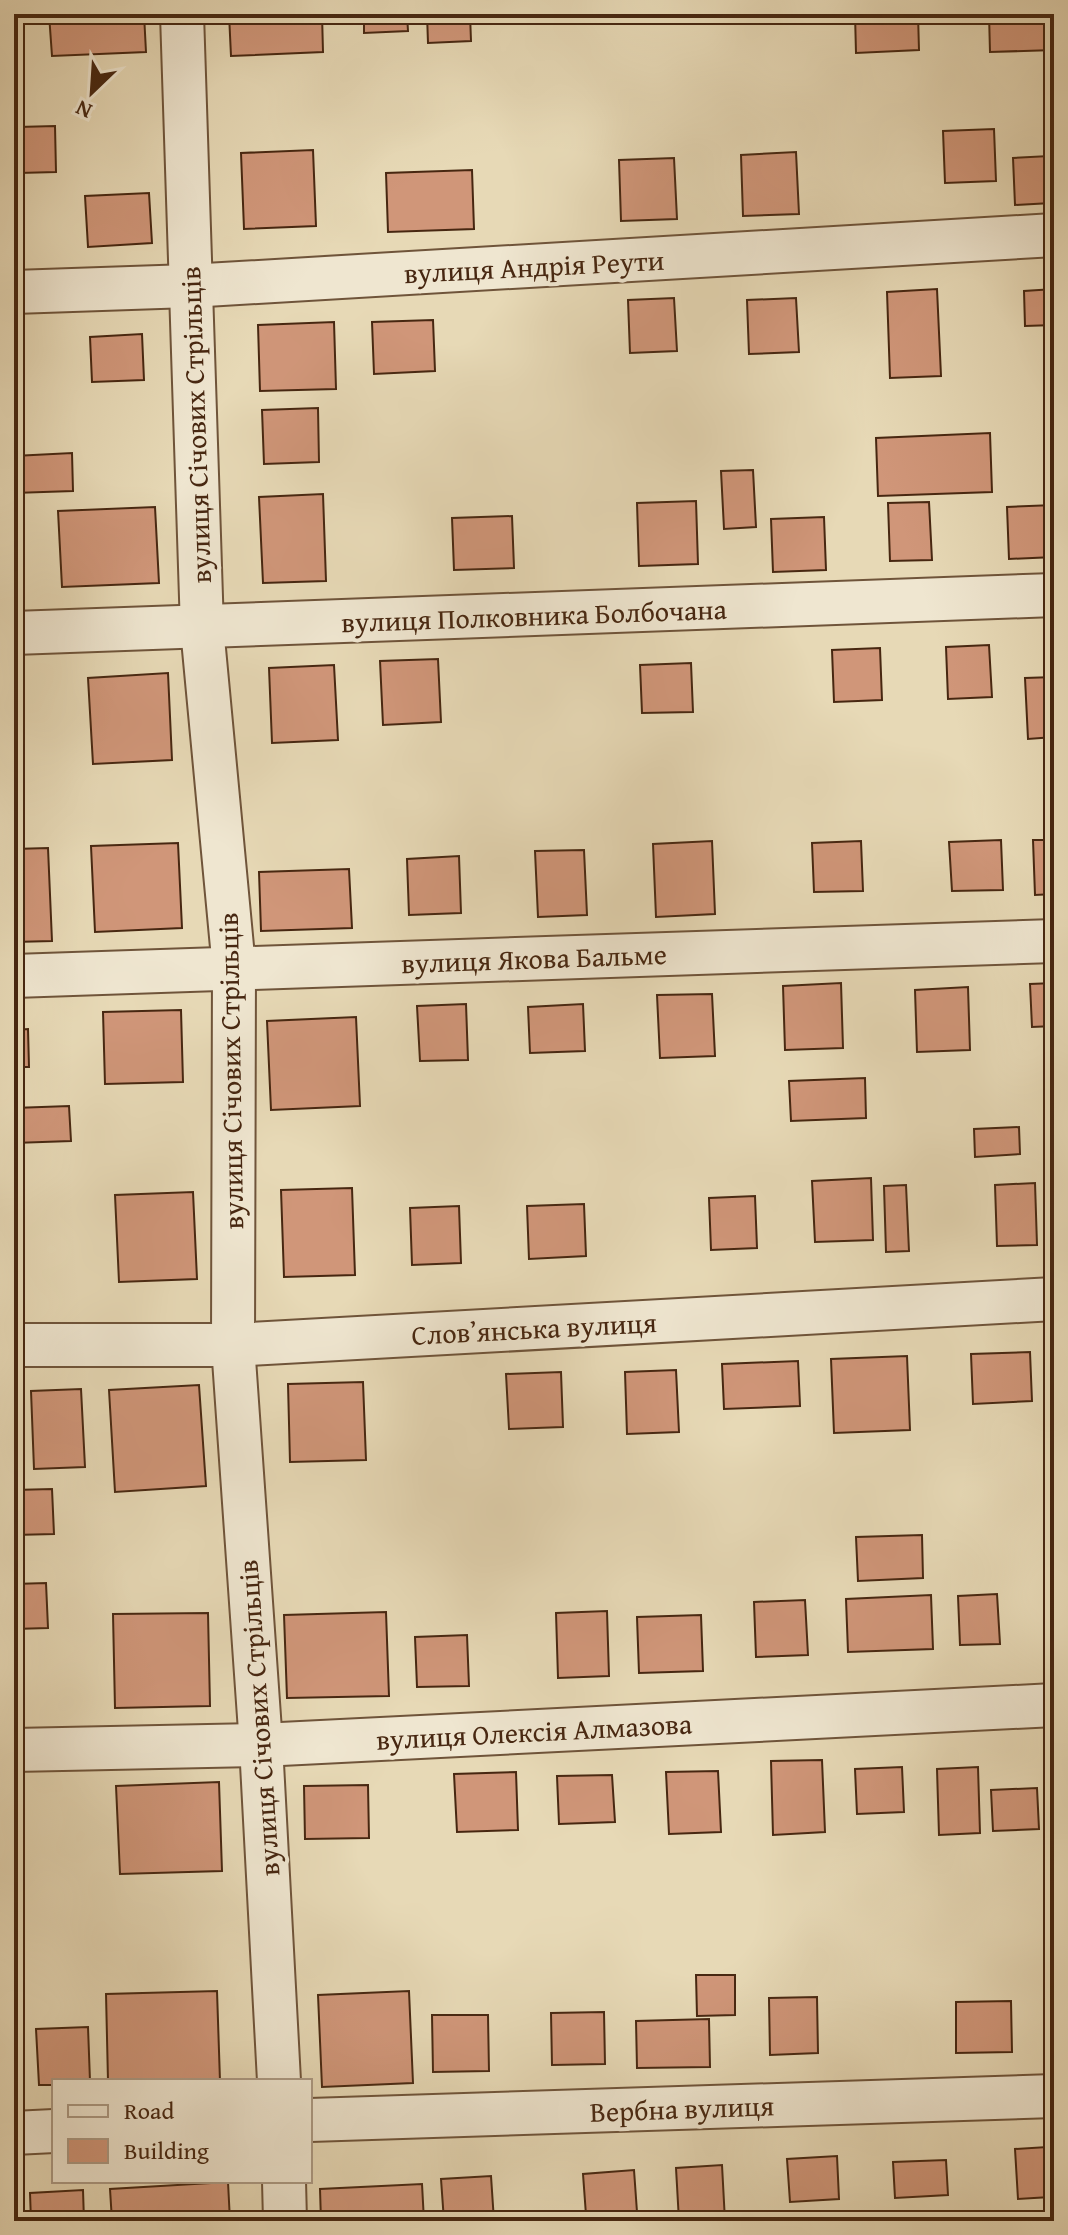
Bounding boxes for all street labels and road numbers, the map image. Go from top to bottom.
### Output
street label: вулиця Андрія Реути [403,239,665,293]
street label: вулиця Січових Стрільців [169,266,221,584]
street label: вулиця Полковника Болбочана [341,588,728,642]
street label: вулиця Січових Стрільців [207,912,253,1230]
street label: вулиця Якова Бальме [400,933,668,983]
street label: Словʼянська вулиця [410,1301,658,1355]
street label: вулиця Січових Стрільців [226,1558,290,1878]
street label: вулиця Олексія Алмазова [375,1702,694,1760]
street label: Вербна вулиця [589,2084,775,2132]

